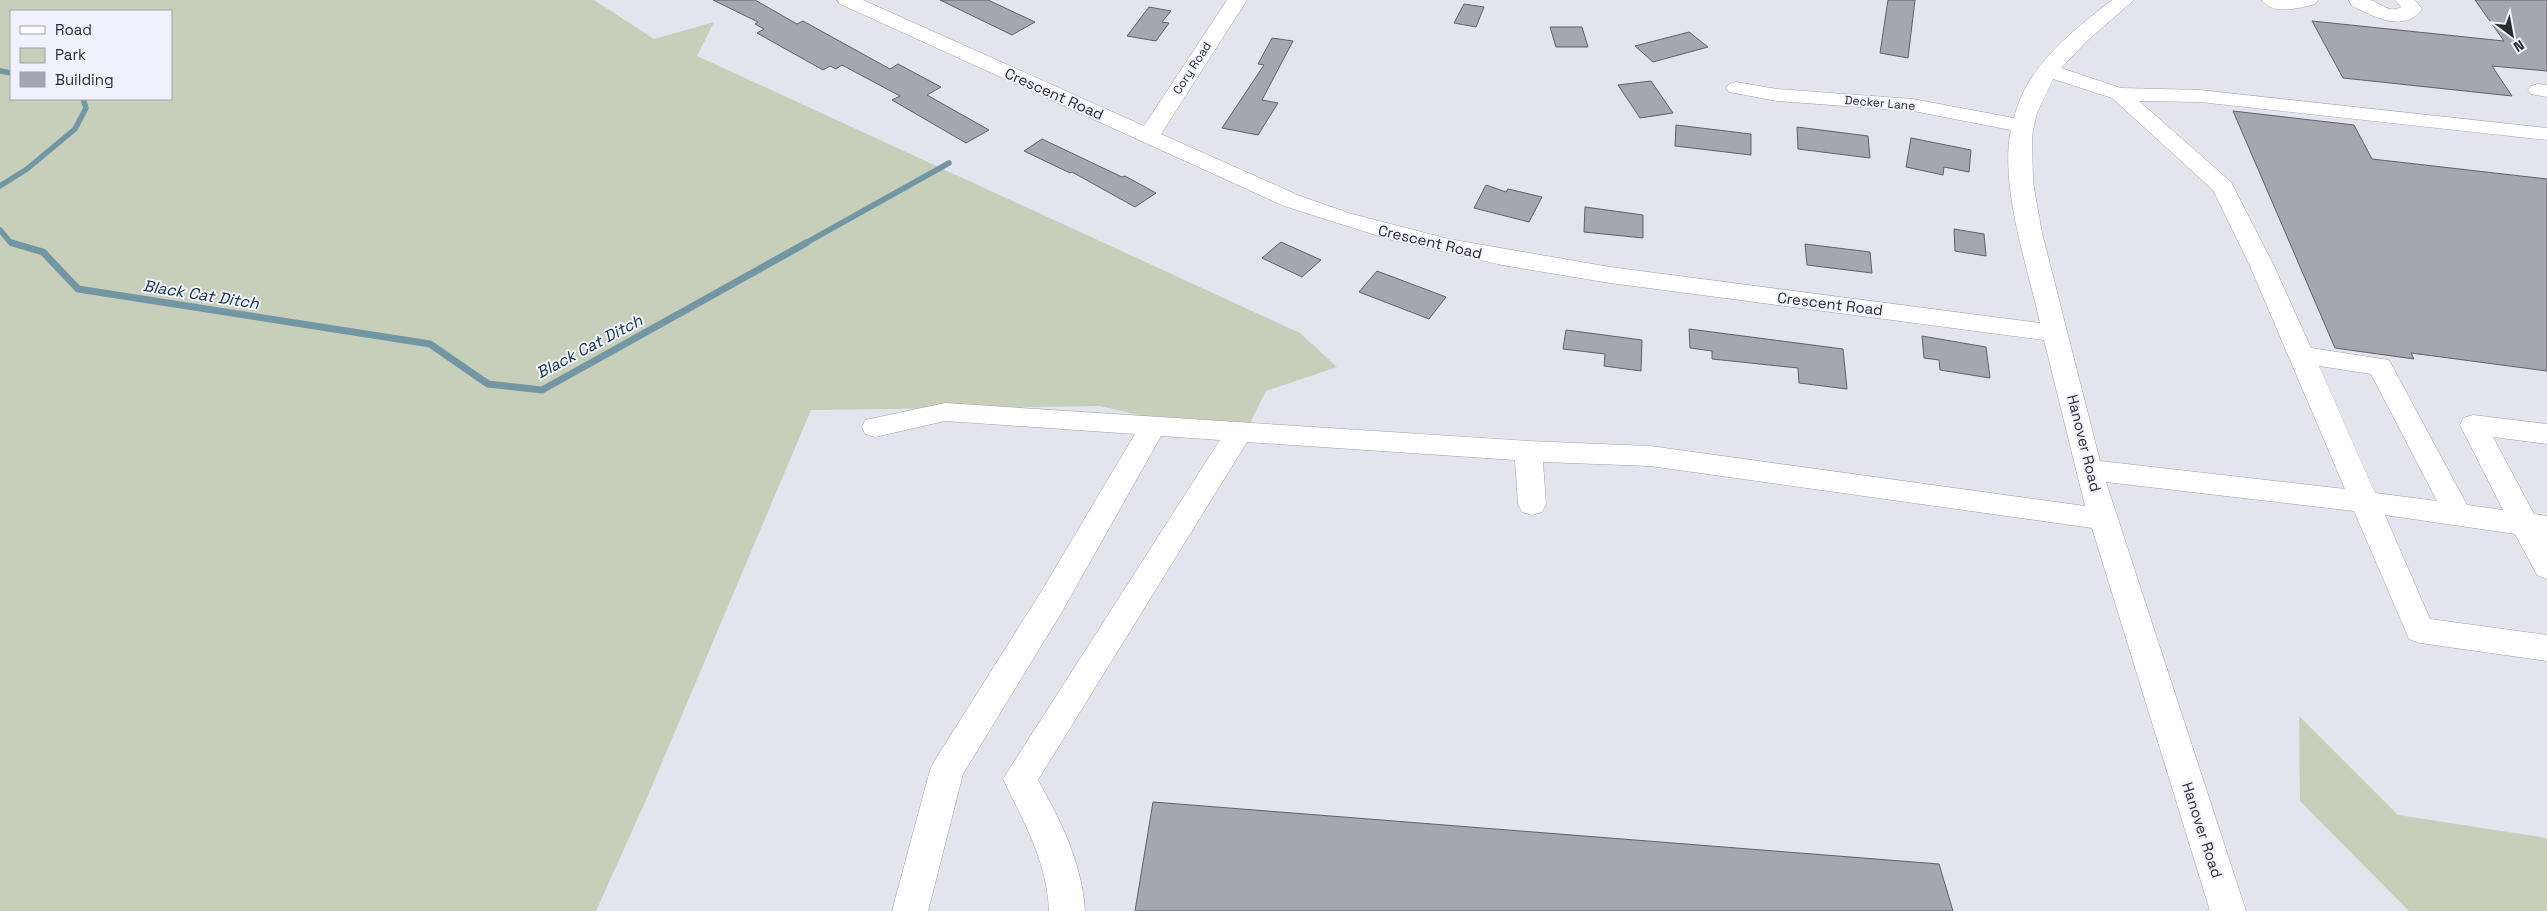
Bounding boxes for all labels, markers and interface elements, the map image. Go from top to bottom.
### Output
legend [10,10,172,100]
north arrow [2487,10,2537,60]
text: Road [55,20,92,39]
text: N [2510,36,2528,56]
street label: Cory Road [1169,39,1215,97]
text: Park [55,45,86,64]
street label: Crescent Road [1002,63,1107,124]
text: Building [55,70,114,89]
street label: Decker Lane [1844,92,1916,114]
street label: Crescent Road [1376,220,1484,263]
water label: Black Cat Ditch [141,275,262,314]
street label: Crescent Road [1776,288,1884,319]
water label: Black Cat Ditch [533,309,647,383]
street label: Hanover Road [2063,392,2106,494]
street label: Hanover Road [2178,780,2227,880]

